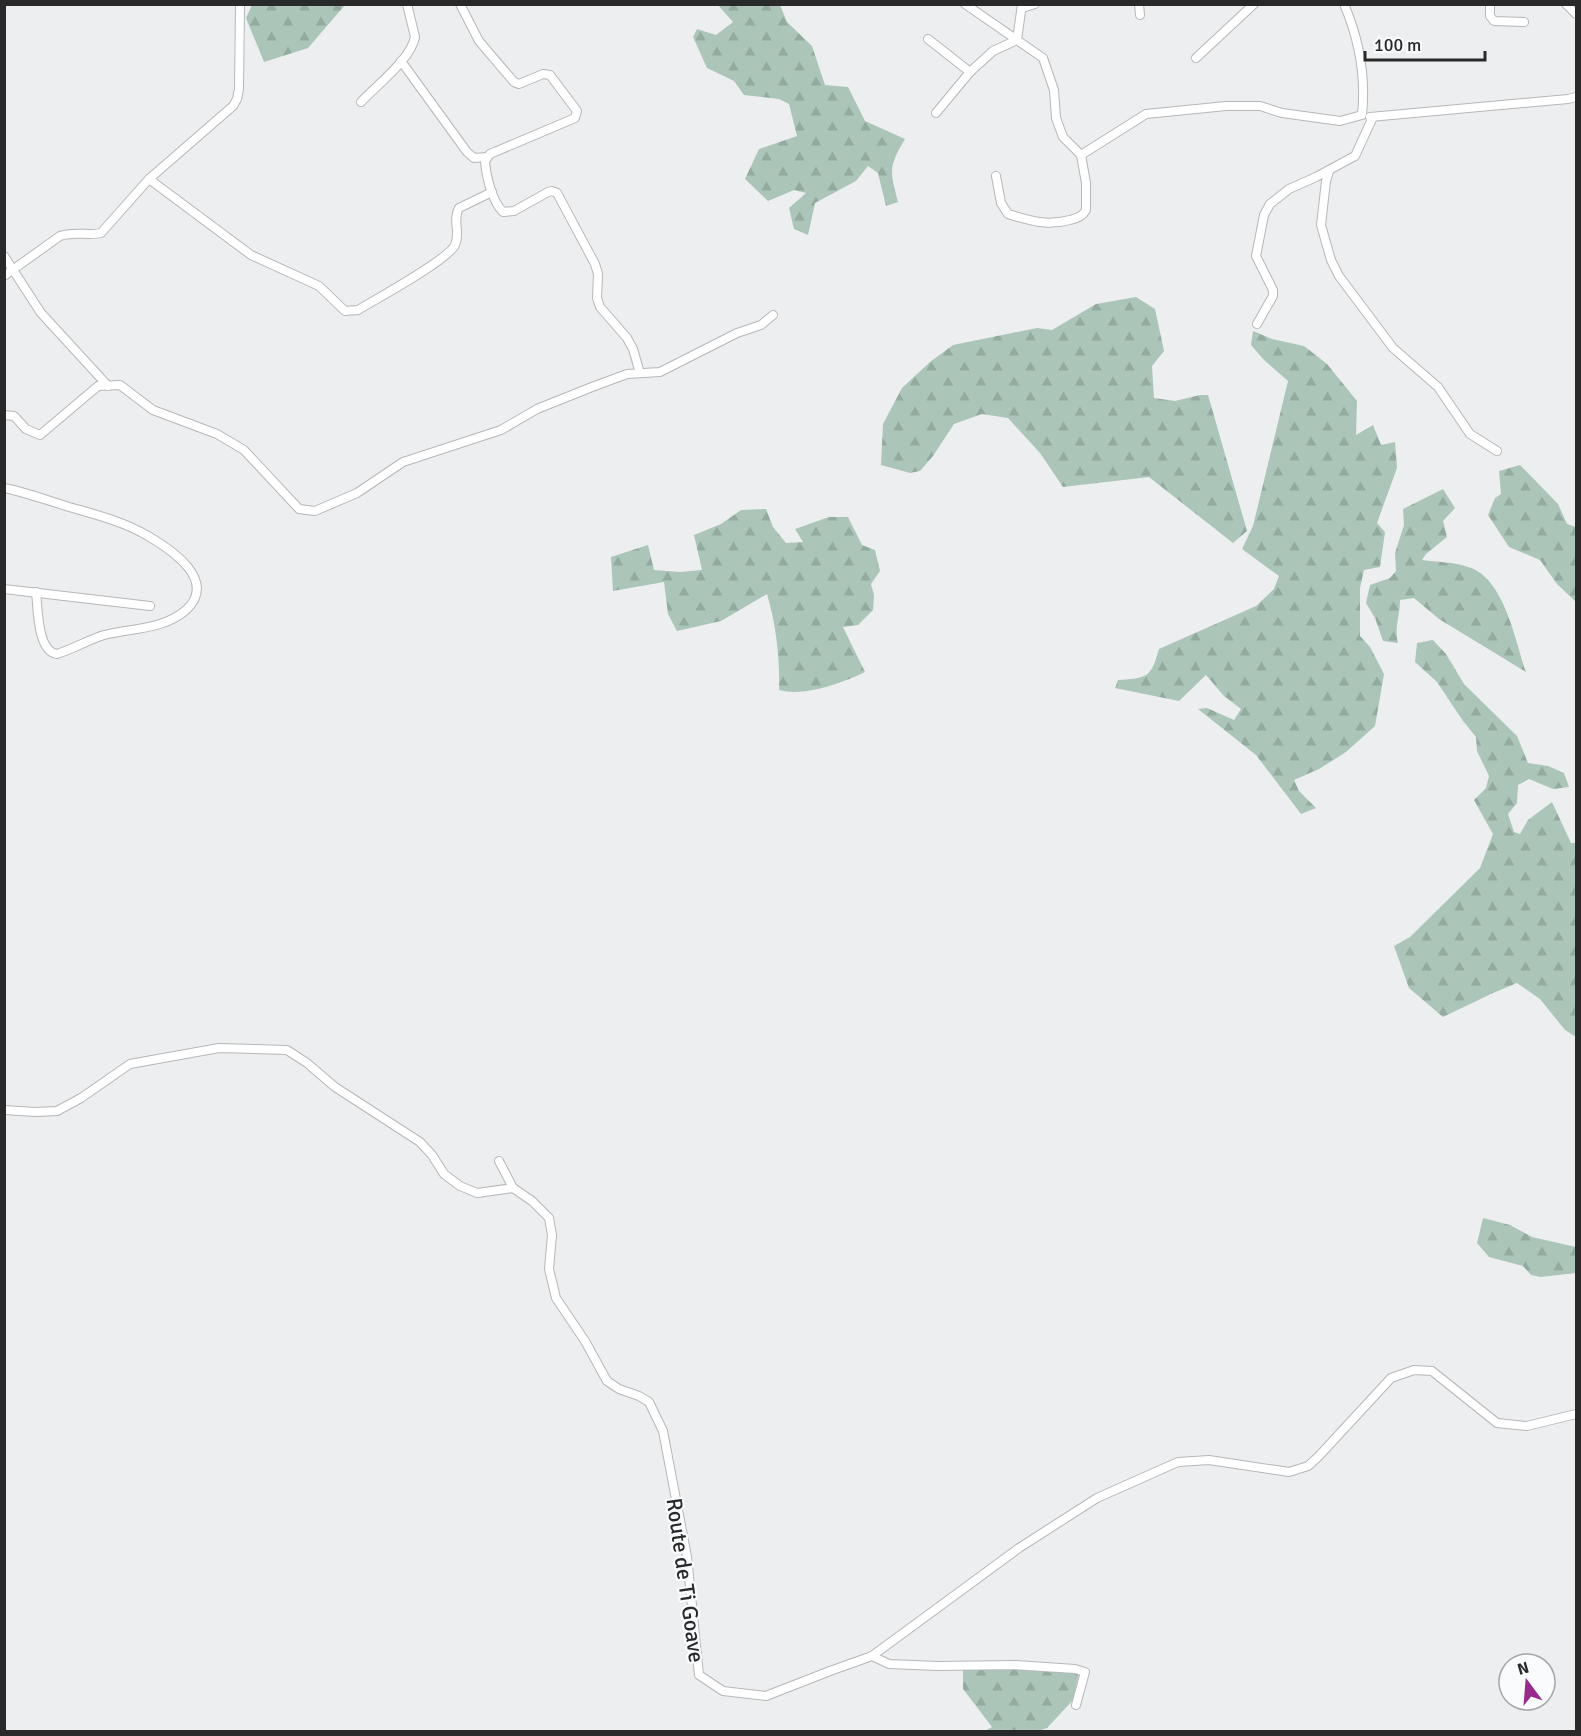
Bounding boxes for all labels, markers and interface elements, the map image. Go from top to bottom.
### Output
scale bar [1365,24,1485,62]
text: 100 m [1374,34,1421,56]
street label: Route de Ti Goave [661,1496,710,1664]
north arrow [1497,1652,1557,1712]
text: N [1515,1657,1531,1680]

